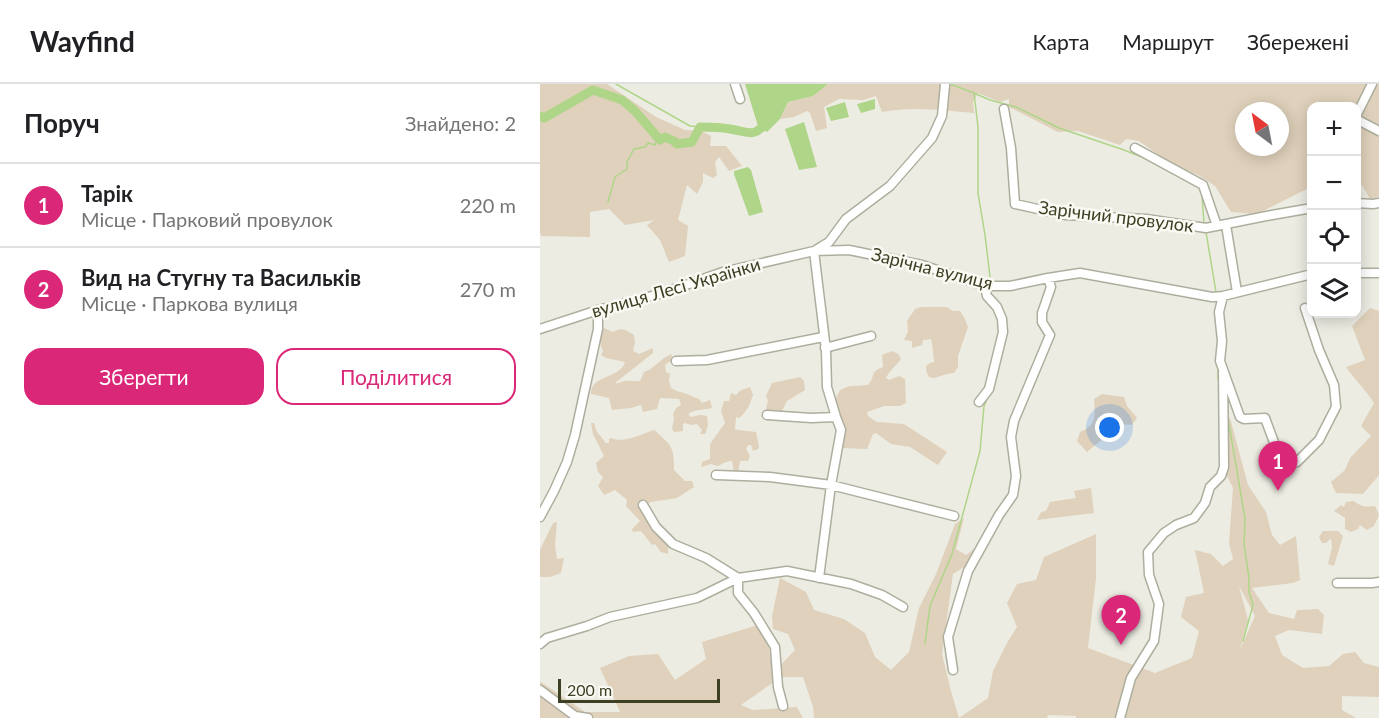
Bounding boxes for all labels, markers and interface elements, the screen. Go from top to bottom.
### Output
text: Wayfind [30,24,135,58]
text: Карта [1033,29,1089,54]
text: Маршрут [1122,29,1214,54]
text: Збережені [1247,29,1349,54]
north arrow [1235,102,1289,156]
map controls [1307,102,1361,318]
button: + [1307,102,1361,156]
text: Поруч [24,107,100,139]
text: Знайдено: 2 [405,111,516,135]
button: − [1307,156,1361,210]
text: Тарік [81,180,133,207]
text: 1 [38,193,49,217]
text: 220 m [460,193,516,217]
street label: Зарічний провулок [1037,196,1196,237]
text: Місце · Парковий провулок [81,207,333,231]
button: locate [1307,210,1361,264]
street label: Зарічна вулиця [869,242,995,294]
street label: вулиця Лесі Українки [589,252,763,322]
text: Вид на Стугну та Васильків [81,264,361,291]
button: layers [1307,264,1361,318]
text: 2 [38,277,49,301]
text: 270 m [460,277,516,301]
text: Місце · Паркова вулиця [81,291,298,315]
button: Зберегти [24,348,264,405]
button: Поділитися [276,348,516,405]
your location [1095,413,1124,442]
pin: 1 [1258,442,1298,491]
pin: 2 [1102,596,1140,645]
scale bar [558,676,720,704]
text: 200 m [567,680,612,699]

